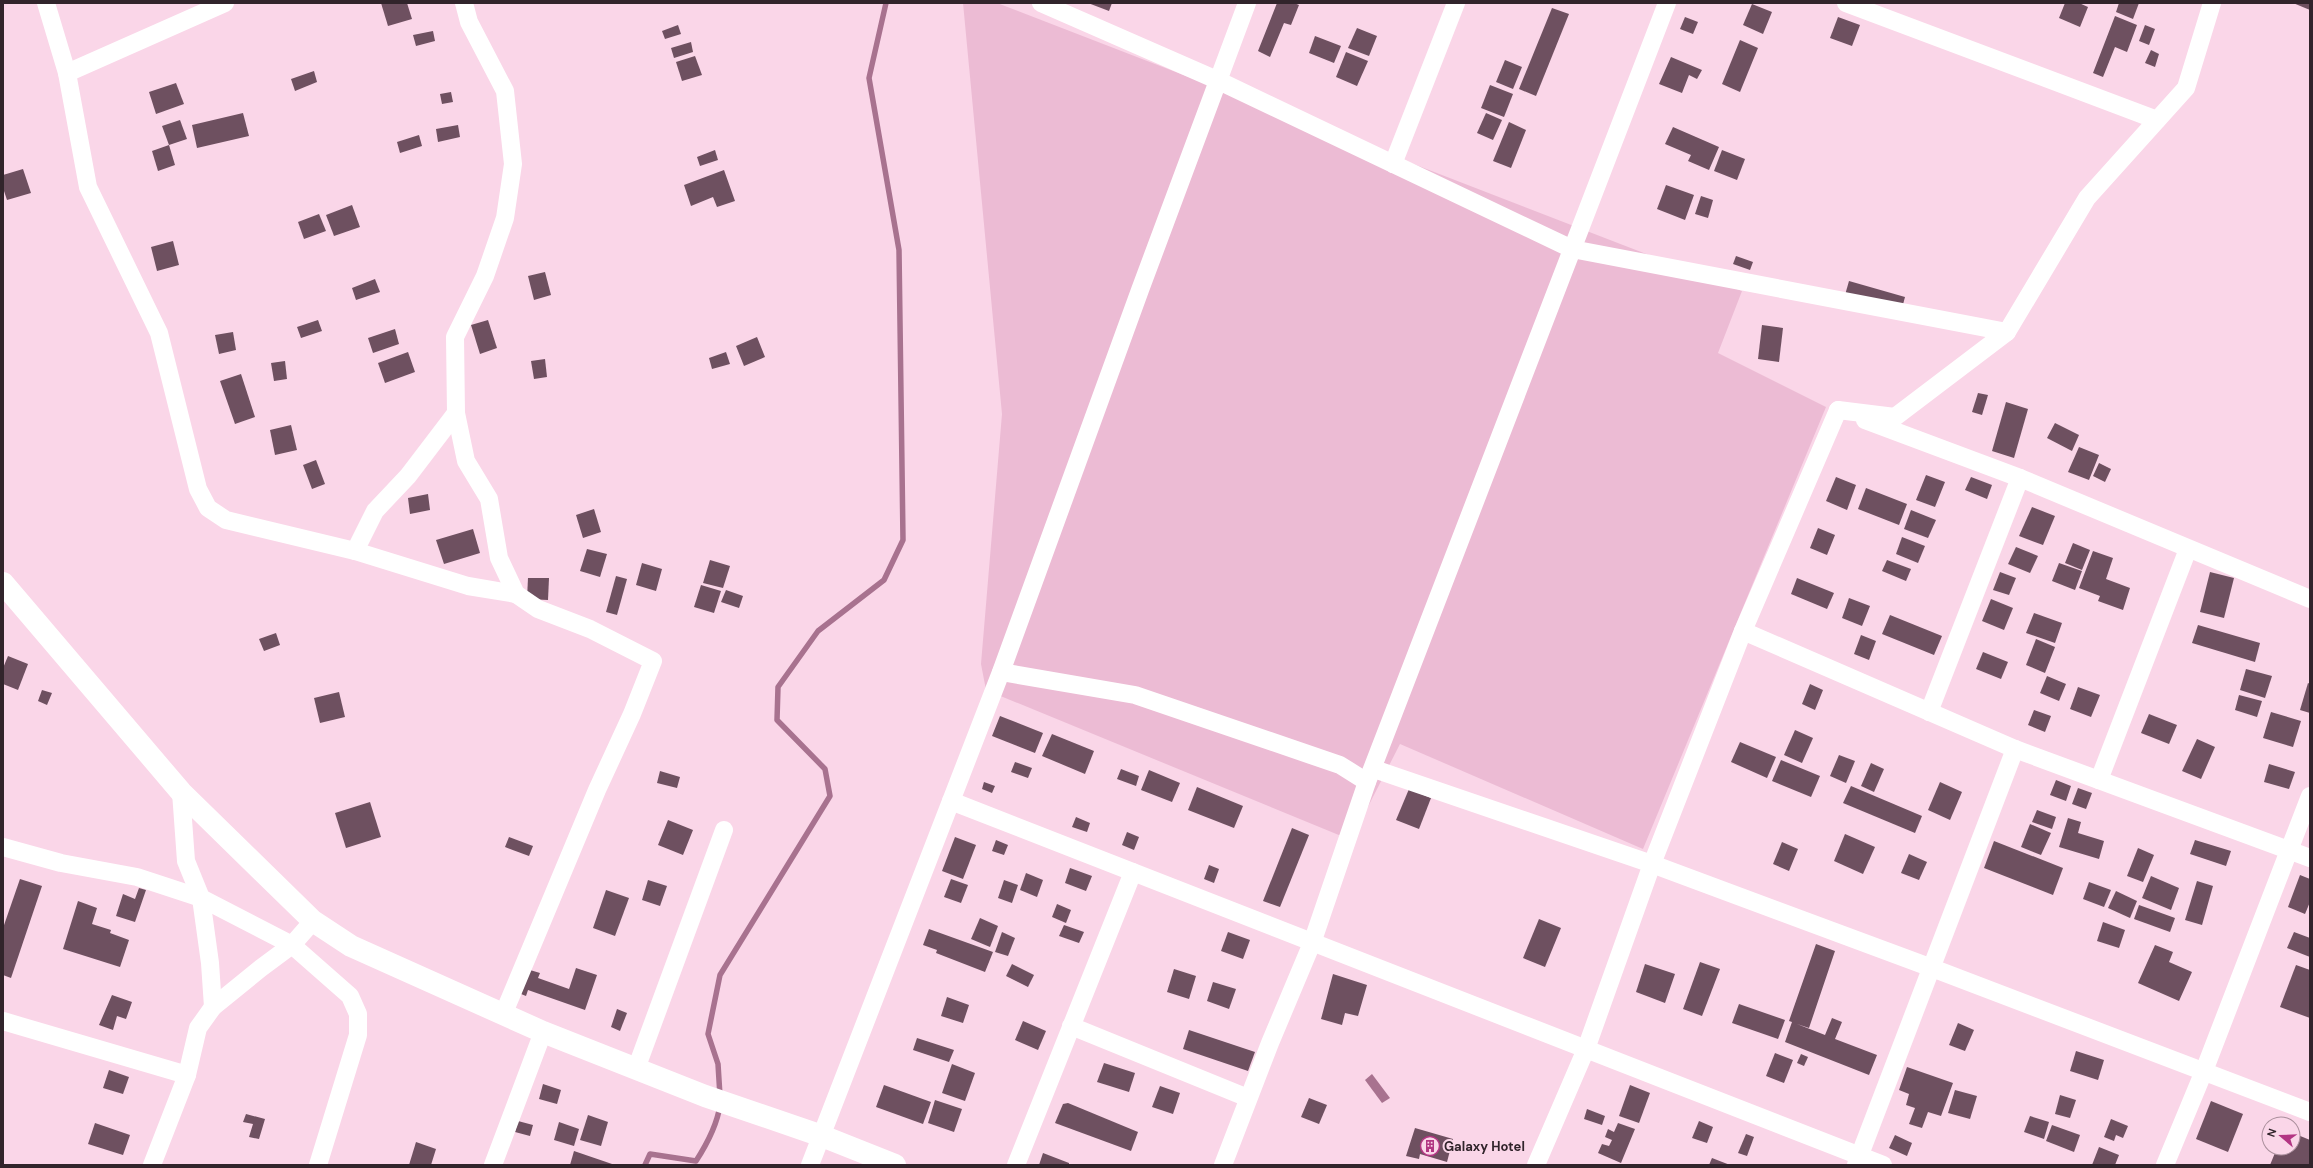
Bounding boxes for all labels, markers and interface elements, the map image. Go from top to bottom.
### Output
north arrow [2261,1116,2301,1156]
text: N [2264,1127,2279,1139]
building icon: Galaxy Hotel [1419,1135,1441,1157]
place label: Galaxy Hotel [1444,1138,1525,1155]

